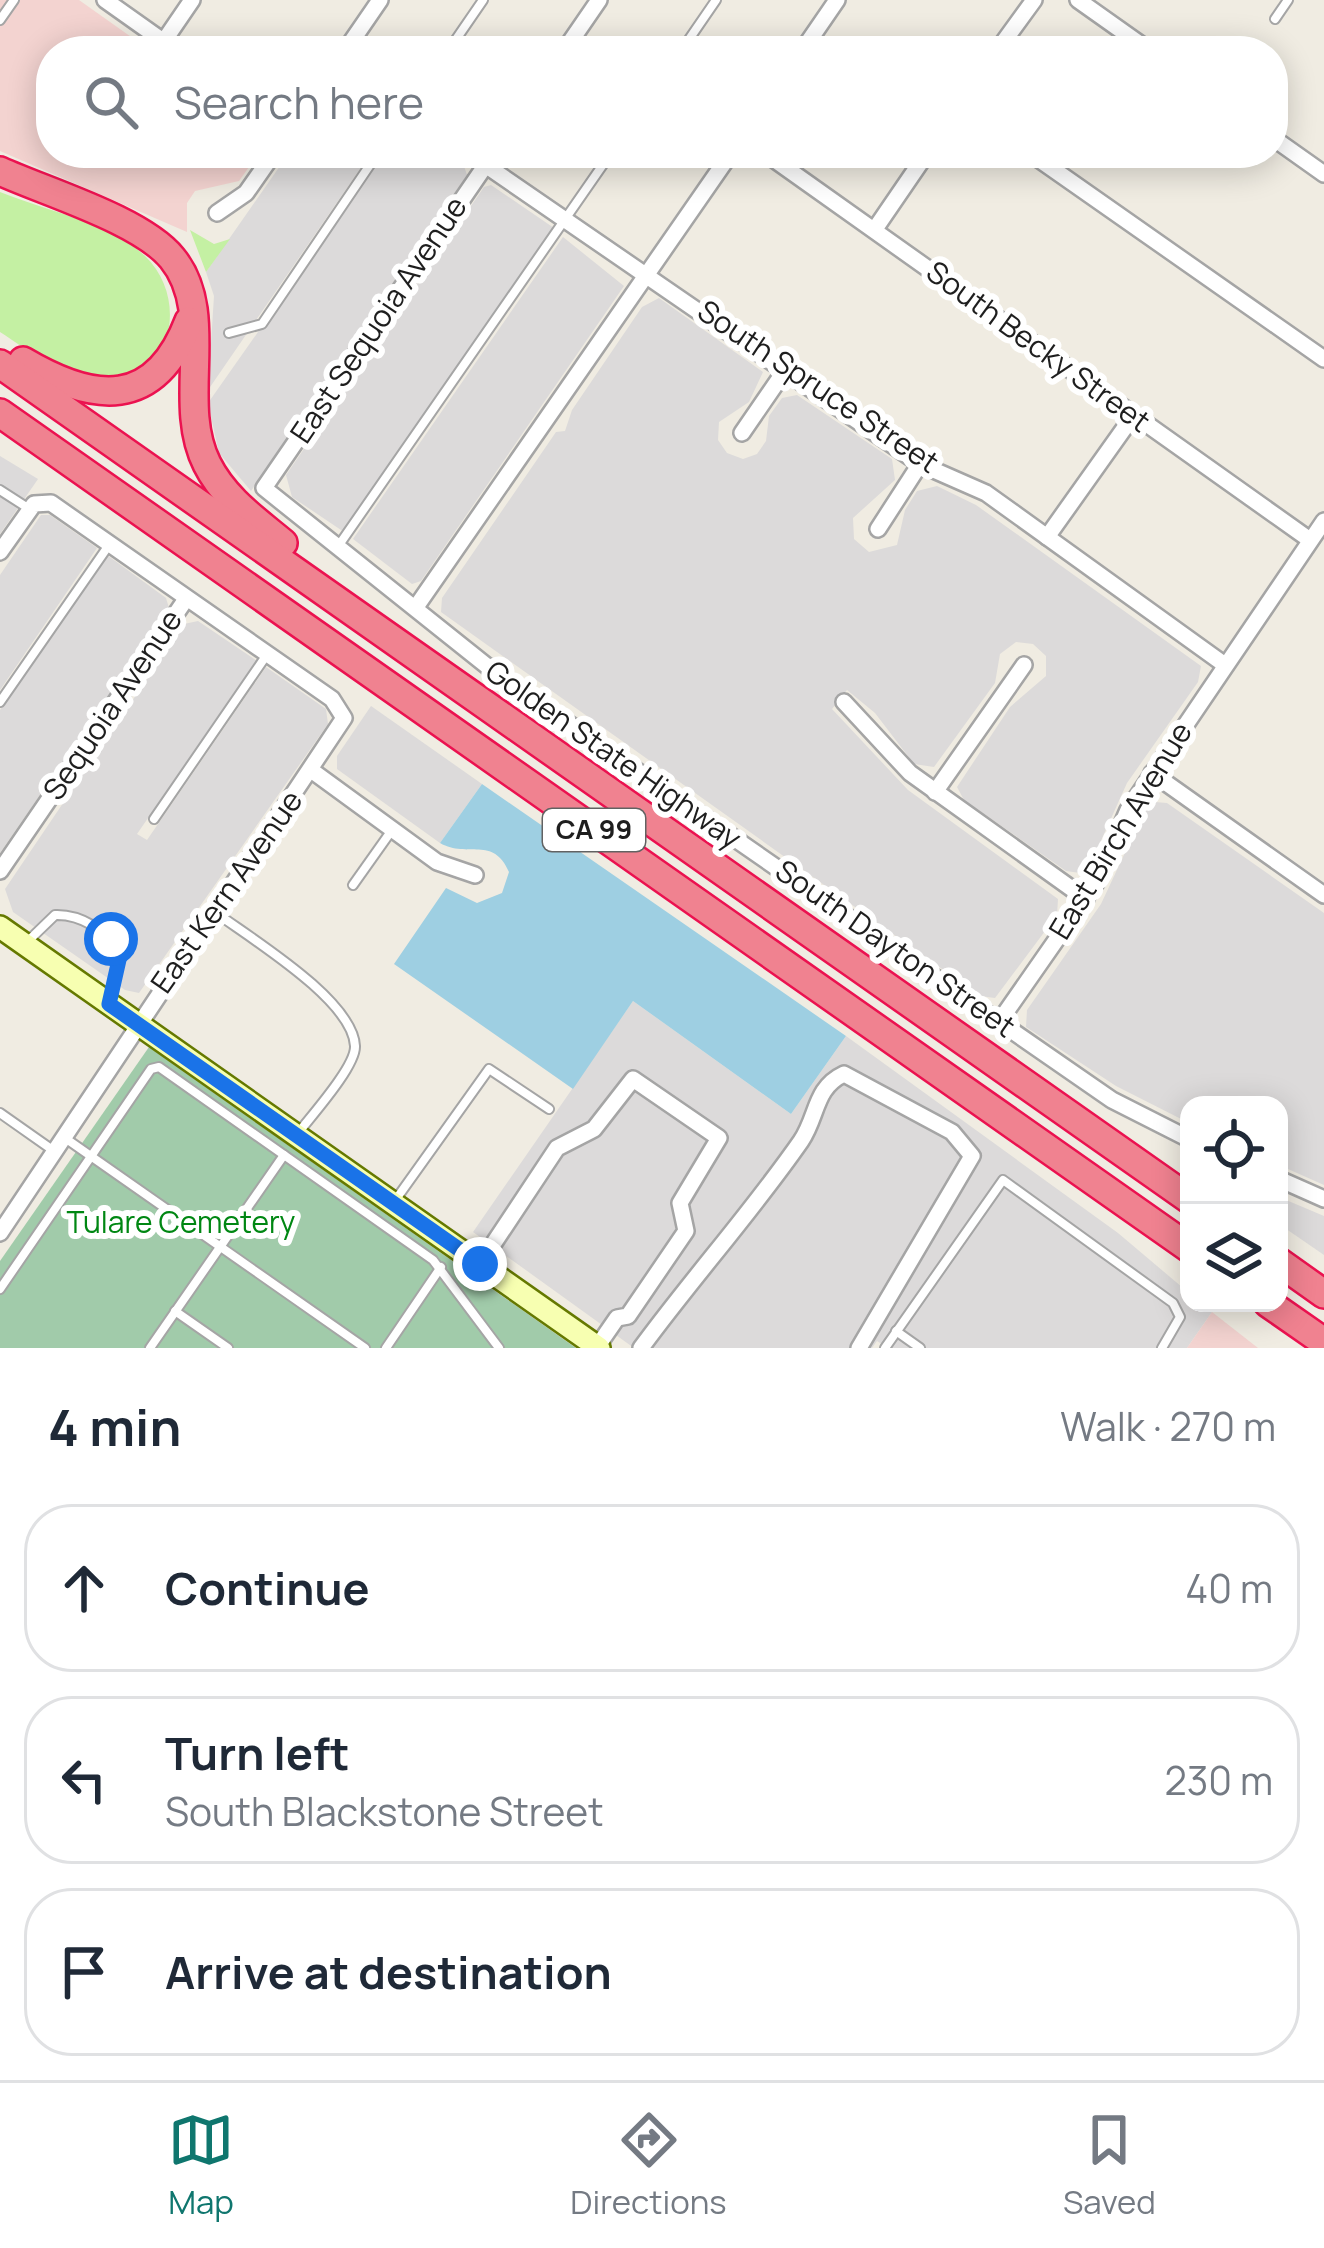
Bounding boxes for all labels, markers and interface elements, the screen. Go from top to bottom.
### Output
search box [36,36,1288,168]
icon: search [78,69,144,135]
text: Search here [174,71,424,133]
street label: East Sequoia Avenue [280,188,476,451]
street label: South Becky Street [919,251,1159,441]
street label: South Spruce Street [690,290,947,482]
street label: Sequoia Avenue [33,601,191,808]
street label: Golden State Highway [478,650,750,858]
street label: East Birch Avenue [1039,714,1201,946]
street label: East Kern Avenue [140,781,311,1001]
road number: CA 99 [543,809,645,851]
street label: South Dayton Street [768,850,1024,1046]
route start [84,912,138,966]
map controls [1180,1096,1288,1312]
button: locate [1180,1096,1288,1204]
park label: Tulare Cemetery [67,1201,296,1242]
button: layers [1180,1204,1288,1312]
route end [453,1237,507,1291]
text: 4 min [48,1392,181,1461]
text: Walk · 270 m [1060,1399,1276,1453]
icon: ahead [51,1555,117,1621]
text: Continue [165,1557,370,1619]
text: 40 m [1185,1561,1273,1615]
text: Turn left [165,1722,350,1784]
icon: left [51,1747,117,1813]
text: 230 m [1165,1753,1273,1807]
text: South Blackstone Street [165,1784,604,1838]
icon: arrive [51,1939,117,2005]
text: Arrive at destination [165,1941,612,2003]
tab: Map [168,2107,234,2224]
tab: Directions [570,2107,727,2224]
tab: Saved [1063,2107,1156,2224]

